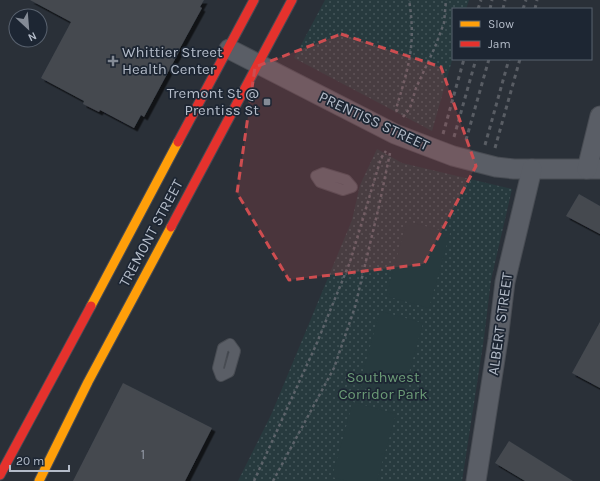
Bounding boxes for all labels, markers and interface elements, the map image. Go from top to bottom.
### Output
north arrow [8,8,48,48]
legend [452,8,592,60]
text: Slow [488,17,514,31]
text: N [26,29,39,44]
text: Jam [488,37,511,51]
place label: Whittier Street Health Center [122,43,223,78]
marker: Whittier Street Health Center [107,55,119,67]
place label: Tremont St @ Prentiss St [167,84,259,119]
street label: PRENTISS STREET [316,88,432,155]
marker: Tremont St @ Prentiss St [262,97,272,107]
street label: TREMONT STREET [115,176,187,290]
street label: ALBERT STREET [484,271,516,377]
park label: Southwest Corridor Park [338,368,428,403]
scale bar [10,447,69,473]
house number: 1 [141,447,145,462]
text: 20 m [16,454,44,468]

